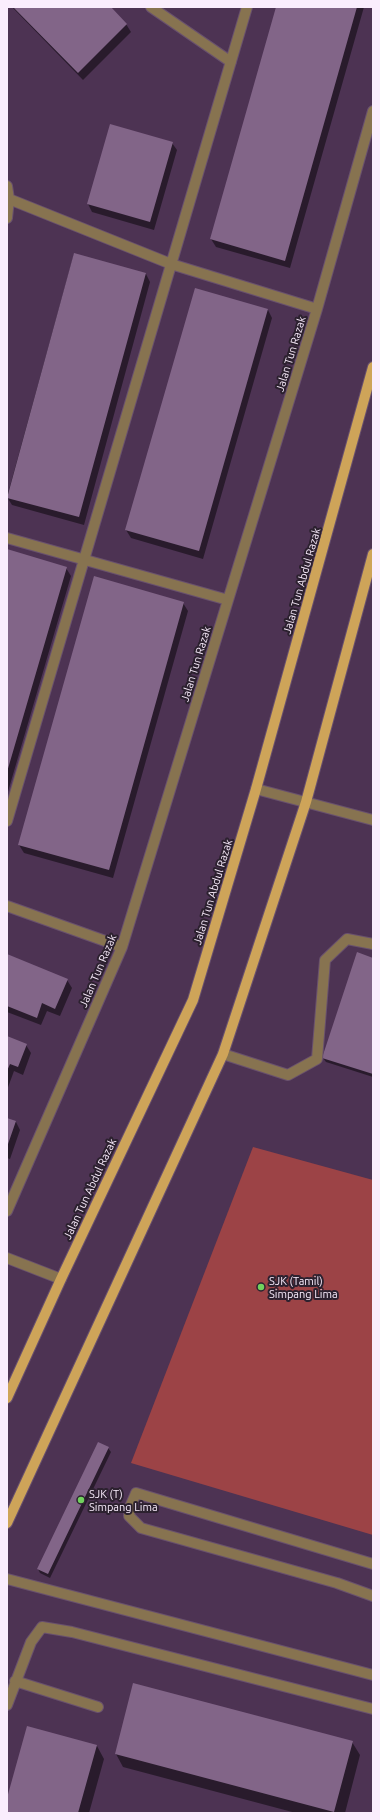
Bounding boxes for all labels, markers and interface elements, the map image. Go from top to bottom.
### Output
street label: Jalan Tun Razak [273,315,309,393]
street label: Jalan Tun Abdul Razak [281,526,323,636]
street label: Jalan Tun Razak [178,625,214,703]
street label: Jalan Tun Abdul Razak [191,838,235,946]
street label: Jalan Tun Razak [77,933,119,1009]
street label: Jalan Tun Abdul Razak [61,1136,119,1242]
place label: SJK (Tamil) Simpang Lima [269,1274,338,1300]
marker: SJK (Tamil) Simpang Lima [256,1282,266,1292]
place label: SJK (T) Simpang Lima [89,1487,158,1513]
marker: SJK (T) Simpang Lima [76,1495,86,1505]

